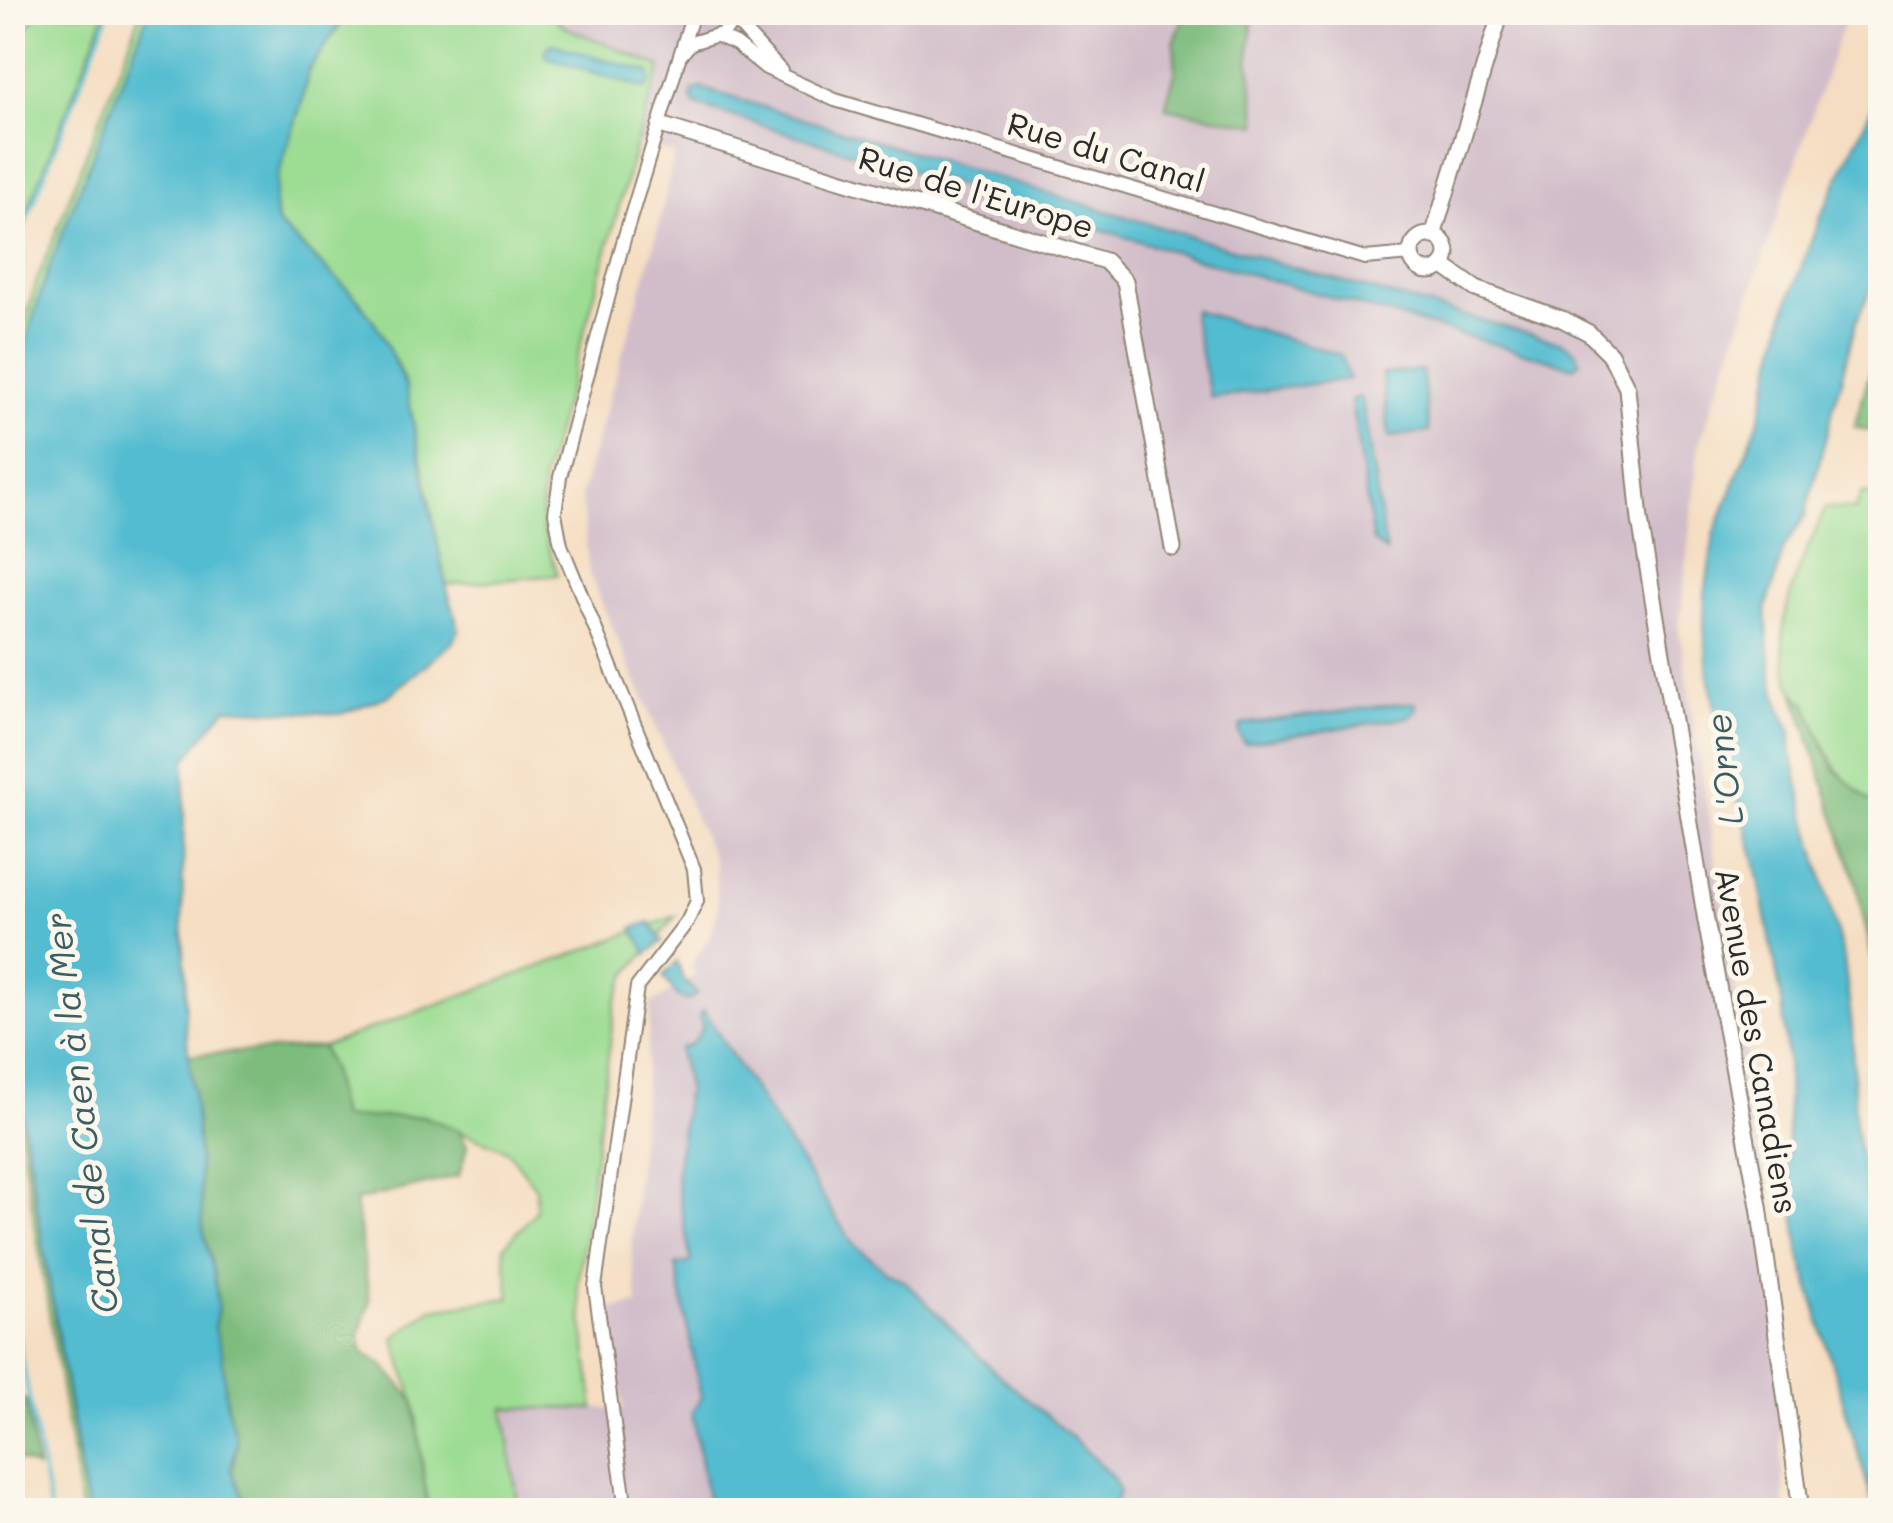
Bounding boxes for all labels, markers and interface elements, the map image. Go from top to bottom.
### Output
street label: Rue du Canal [1003,101,1211,201]
street label: Rue de l'Europe [854,135,1099,247]
water label: L'Orne [1693,711,1753,828]
street label: Avenue des Canadiens [1707,864,1809,1217]
water label: Canal de Caen à la Mer [33,910,127,1317]

